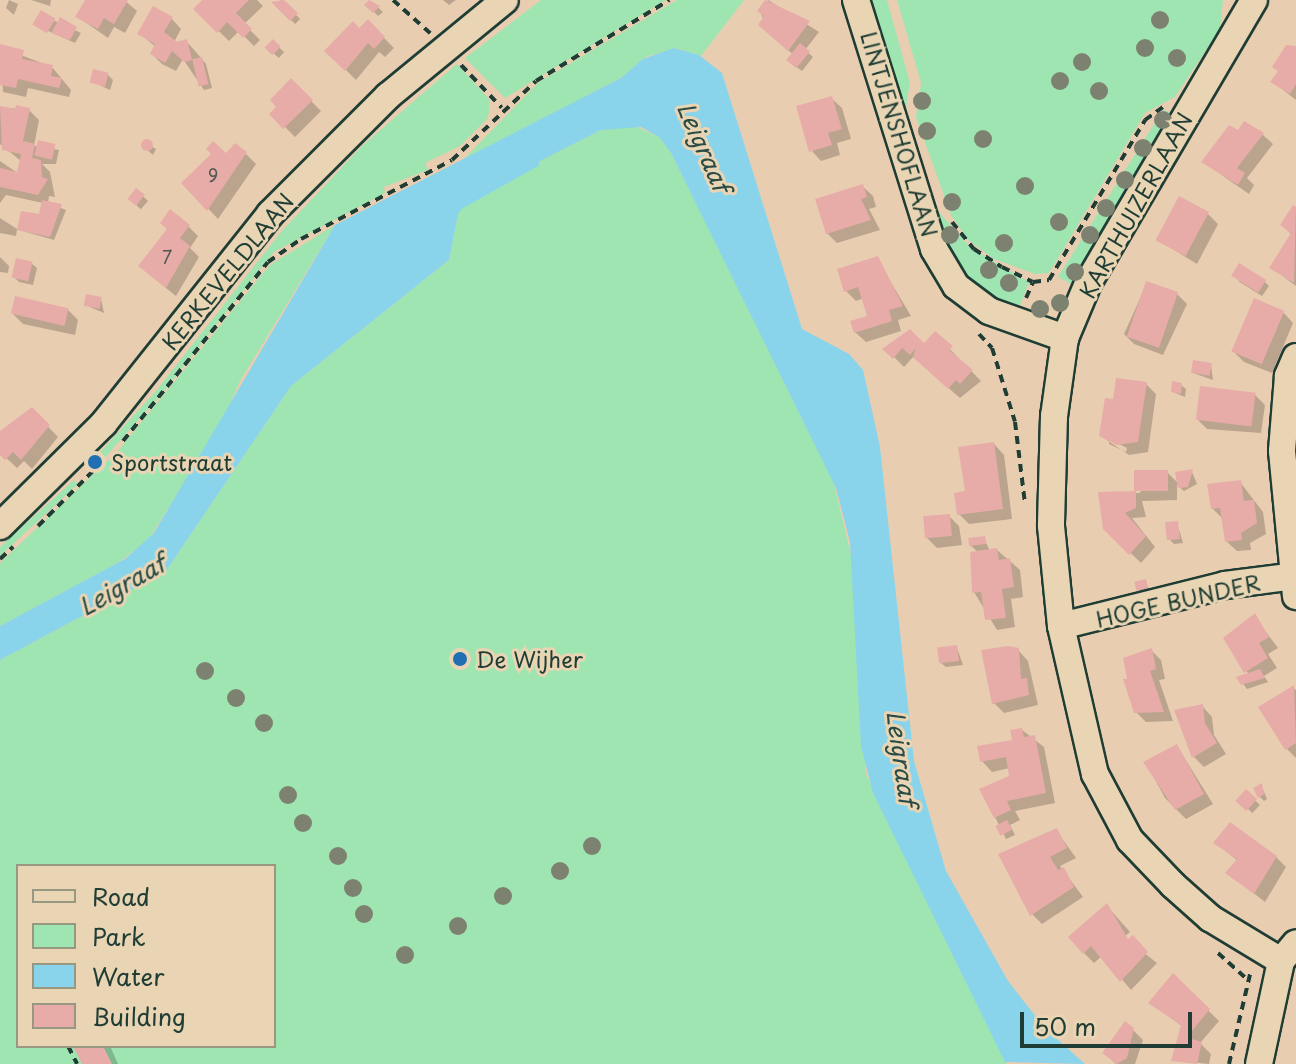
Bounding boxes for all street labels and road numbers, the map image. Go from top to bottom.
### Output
street label: LINTJENSHOFLAAN [856,28,944,240]
street label: KARTHUIZERLAAN [1073,108,1197,302]
street label: KERKEVELDLAAN [156,187,298,355]
street label: HOGE BUNDER [1091,568,1265,632]

